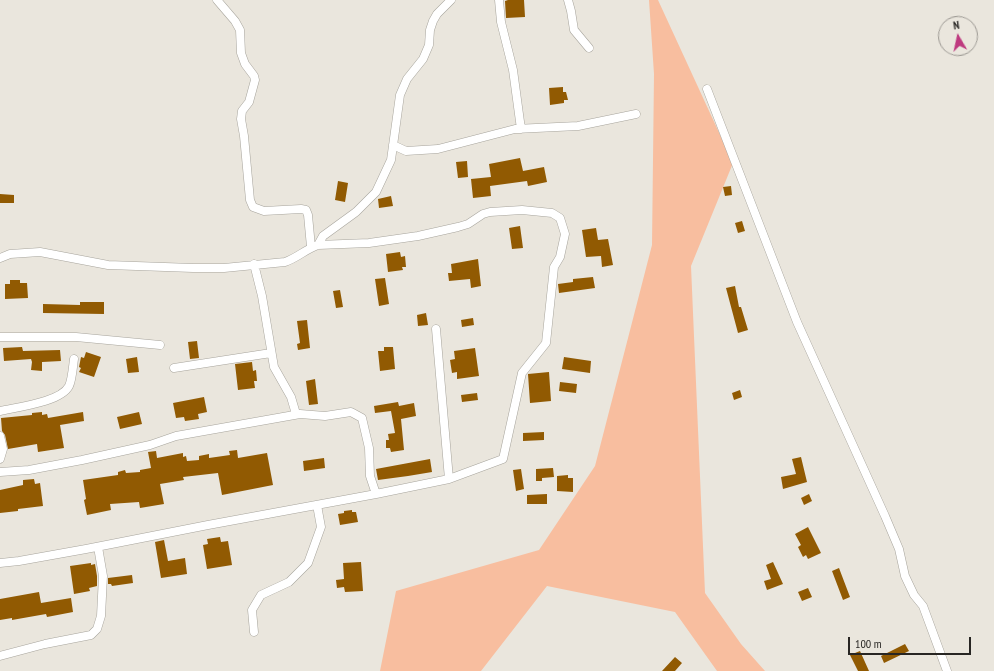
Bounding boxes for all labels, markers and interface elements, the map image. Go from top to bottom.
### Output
north arrow [938,16,978,56]
text: N [952,18,960,33]
scale bar [850,629,973,655]
text: 100 m [855,636,882,651]

